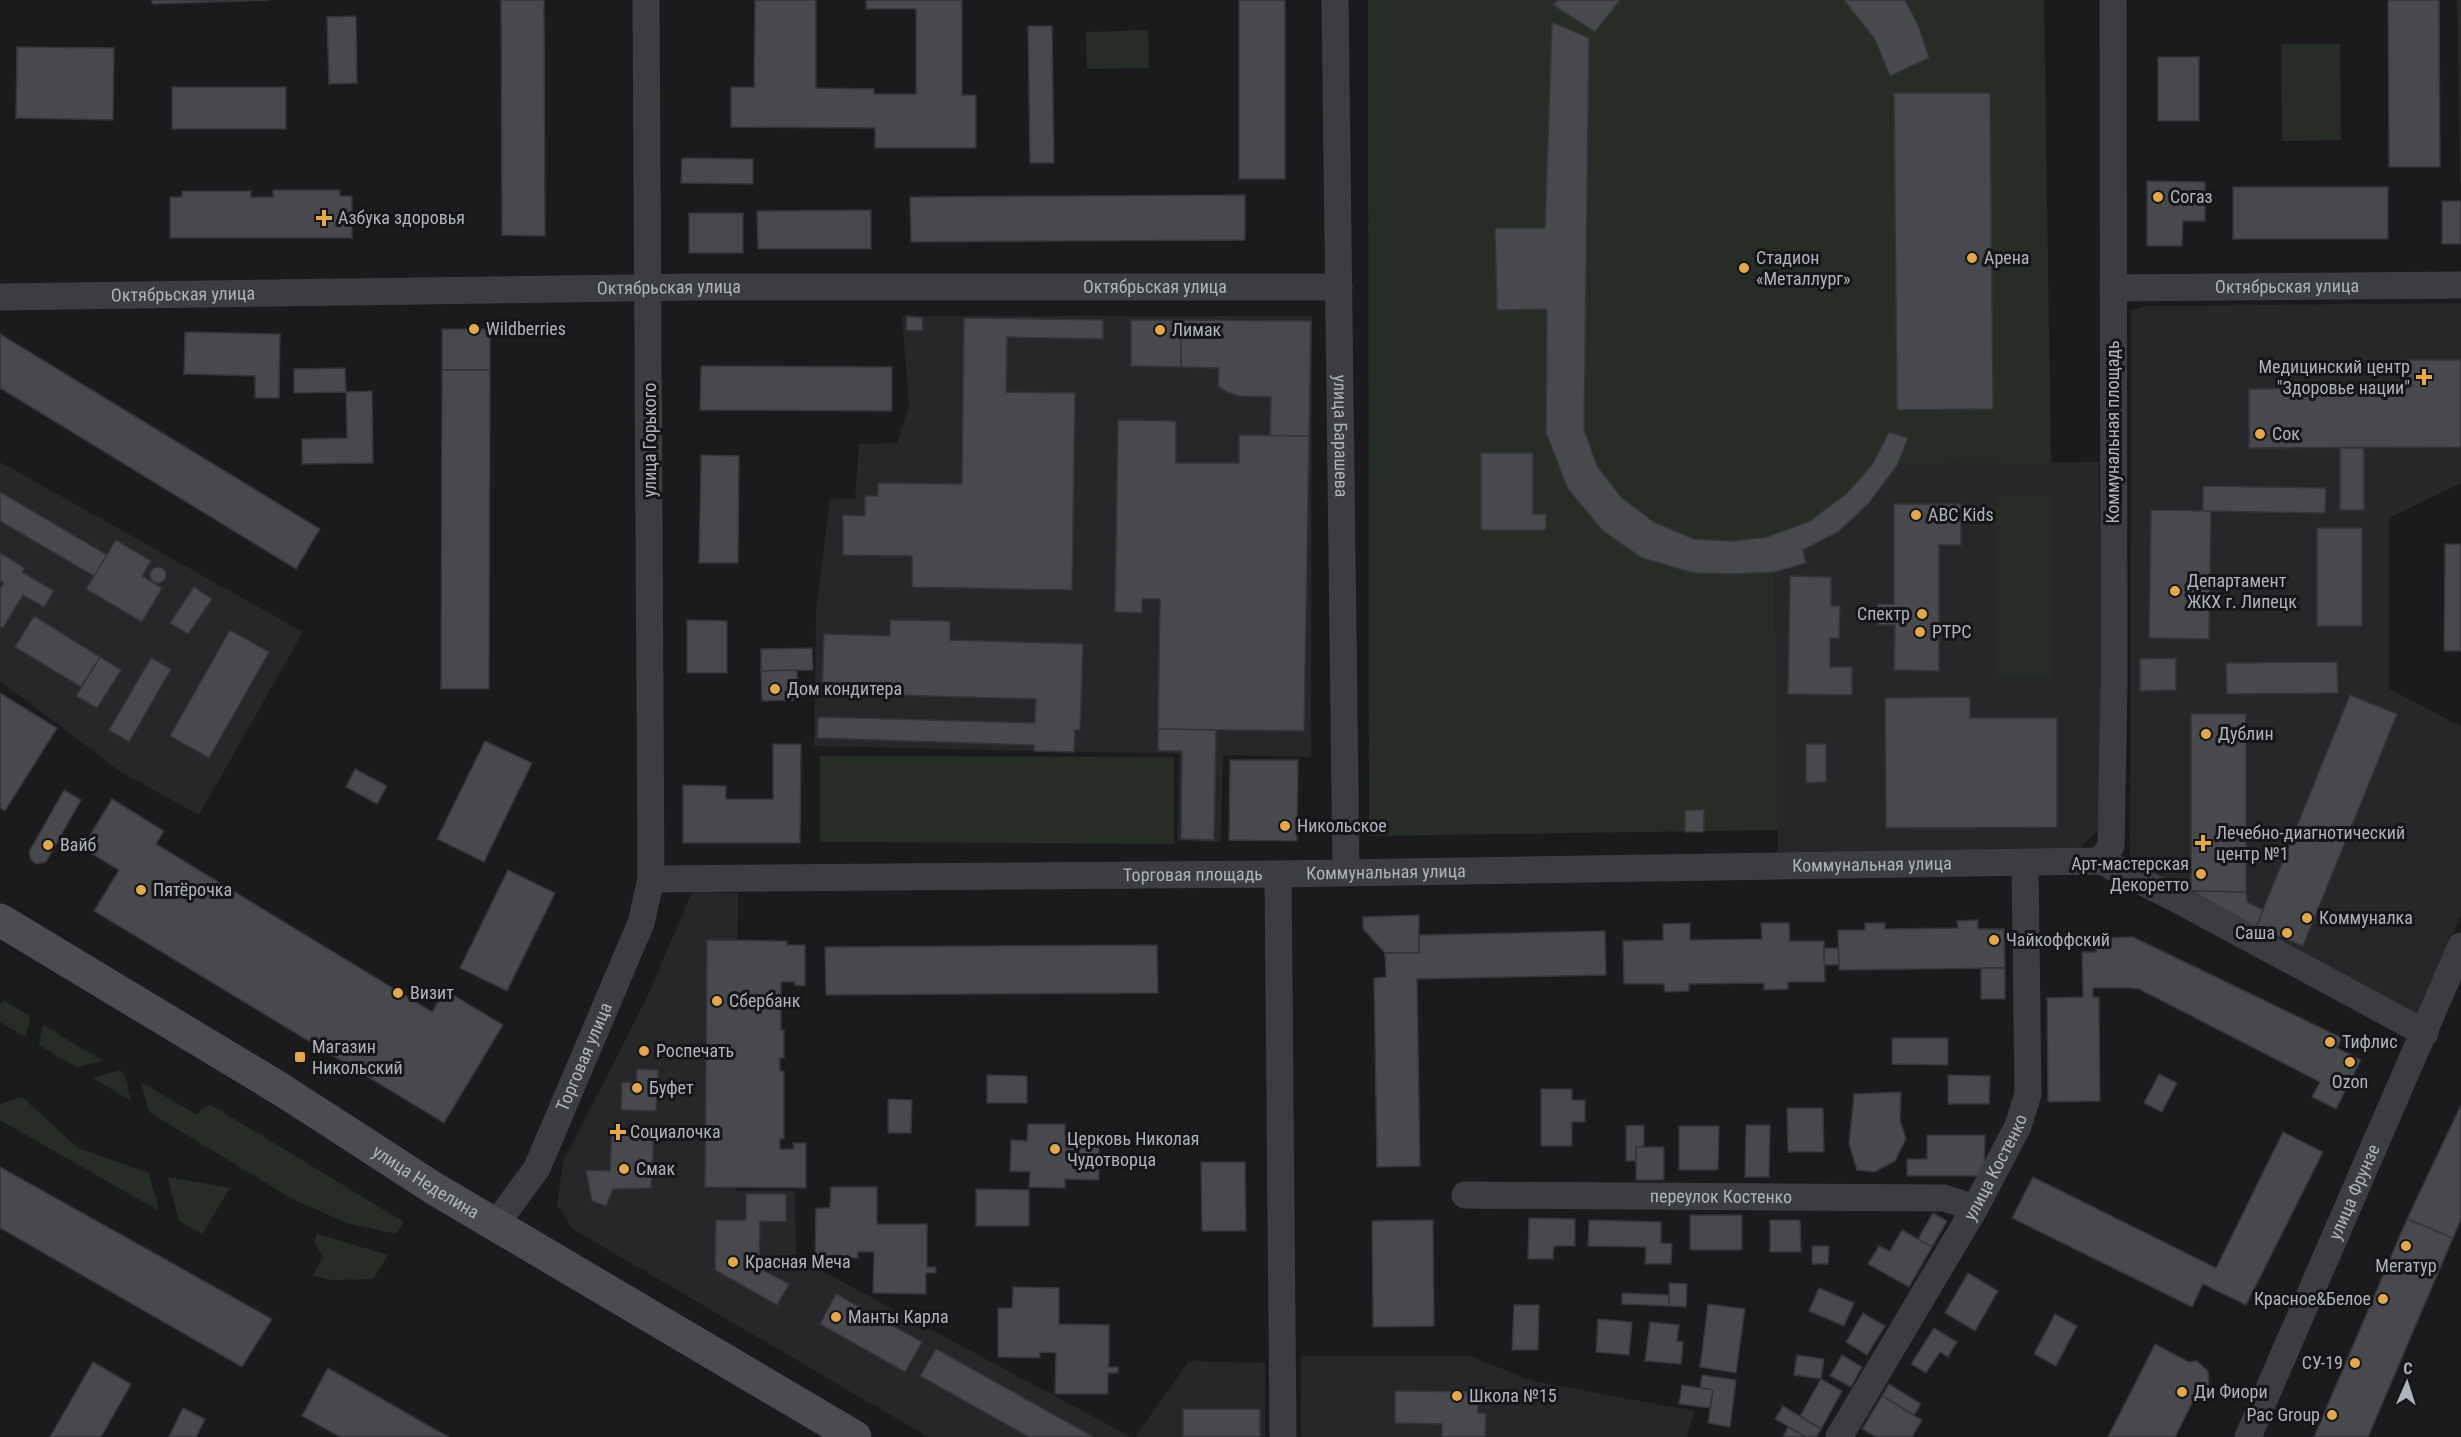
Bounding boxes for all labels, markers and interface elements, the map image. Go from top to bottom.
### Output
place label: Согаз [2170,186,2213,207]
marker: Согаз [2151,190,2165,204]
place label: Азбука здоровья [338,207,465,228]
marker: Азбука здоровья [315,209,333,227]
place label: Стадион «Металлург» [1756,247,1851,289]
place label: Арена [1984,247,2029,268]
marker: Арена [1965,251,1979,265]
marker: Стадион «Металлург» [1737,261,1751,275]
street label: Октябрьская улица [2215,275,2359,297]
street label: Октябрьская улица [597,276,741,298]
street label: Октябрьская улица [1083,276,1227,297]
street label: Октябрьская улица [111,282,255,305]
place label: Wildberries [486,318,566,339]
place label: Лимак [1172,319,1222,340]
marker: Wildberries [467,322,481,336]
marker: Лимак [1153,323,1167,337]
street label: Коммунальная площадь [2102,340,2123,524]
place label: Медицинский центр "Здоровье нации" [2258,356,2410,398]
marker: Медицинский центр "Здоровье нации" [2415,368,2433,386]
street label: улица Барашева [1330,375,1352,497]
street label: улица Горького [639,383,660,497]
place label: Сок [2272,423,2300,444]
marker: Сок [2253,427,2267,441]
place label: ABC Kids [1928,504,1994,525]
marker: ABC Kids [1909,508,1923,522]
place label: Департамент ЖКХ г. Липецк [2187,570,2297,612]
marker: Департамент ЖКХ г. Липецк [2168,584,2182,598]
place label: Спектр [1857,603,1910,624]
marker: Спектр [1915,607,1929,621]
place label: РТРС [1932,621,1972,642]
marker: РТРС [1913,625,1927,639]
place label: Дом кондитера [787,678,902,699]
marker: Дом кондитера [768,682,782,696]
place label: Дублин [2218,723,2274,744]
marker: Дублин [2199,727,2213,741]
place label: Никольское [1297,815,1387,836]
marker: Никольское [1278,819,1292,833]
place label: Лечебно-диагнотический центр №1 [2216,822,2405,864]
place label: Вайб [60,834,97,855]
marker: Лечебно-диагнотический центр №1 [2194,834,2212,852]
marker: Вайб [41,838,55,852]
street label: Коммунальная улица [1792,852,1952,876]
place label: Арт-мастерская Декоретто [2071,853,2189,895]
street label: Коммунальная улица [1306,860,1466,884]
street label: Торговая площадь [1123,863,1263,885]
marker: Арт-мастерская Декоретто [2194,867,2208,881]
place label: Пятёрочка [153,879,232,900]
marker: Пятёрочка [134,883,148,897]
place label: Коммуналка [2319,907,2413,928]
marker: Коммуналка [2300,911,2314,925]
place label: Саша [2235,922,2275,943]
marker: Саша [2280,926,2294,940]
place label: Чайкоффский [2006,929,2110,950]
marker: Чайкоффский [1987,933,2001,947]
place label: Визит [410,982,454,1003]
marker: Визит [391,986,405,1000]
place label: Сбербанк [729,990,801,1011]
marker: Сбербанк [710,994,724,1008]
street label: Торговая улица [551,999,616,1114]
place label: Тифлис [2342,1031,2397,1052]
marker: Тифлис [2323,1035,2337,1049]
place label: Магазин Никольский [312,1036,403,1078]
place label: Роспечать [656,1040,734,1061]
marker: Роспечать [637,1044,651,1058]
marker: Магазин Никольский [293,1050,307,1064]
marker: Ozon [2343,1055,2357,1069]
place label: Ozon [2332,1071,2368,1092]
place label: Буфет [649,1077,694,1098]
marker: Буфет [630,1081,644,1095]
street label: улица Костенко [1959,1112,2031,1224]
place label: Социалочка [630,1121,721,1142]
marker: Социалочка [611,1125,625,1139]
place label: Церковь Николая Чудотворца [1067,1128,1199,1170]
street label: улица Неделина [369,1140,483,1223]
street label: улица Фрунзе [2324,1141,2384,1243]
marker: Церковь Николая Чудотворца [1048,1142,1062,1156]
place label: Смак [636,1158,675,1179]
marker: Смак [617,1162,631,1176]
street label: переулок Костенко [1650,1185,1792,1207]
marker: Мегатур [2399,1239,2413,1253]
place label: Красная Меча [745,1251,851,1272]
marker: Красная Меча [726,1255,740,1269]
place label: Мегатур [2375,1255,2437,1276]
place label: Красное&Белое [2254,1288,2371,1309]
marker: Красное&Белое [2376,1292,2390,1306]
place label: Манты Карла [848,1306,949,1327]
marker: Манты Карла [829,1310,843,1324]
place label: СУ-19 [2302,1352,2343,1373]
north arrow [2377,1353,2437,1413]
marker: СУ-19 [2348,1356,2362,1370]
text: С [2403,1359,2413,1378]
place label: Ди Фиори [2194,1381,2268,1402]
place label: Школа №15 [1469,1385,1557,1406]
marker: Ди Фиори [2175,1385,2189,1399]
marker: Школа №15 [1450,1389,1464,1403]
place label: Pac Group [2246,1404,2320,1425]
marker: Pac Group [2325,1408,2339,1422]

